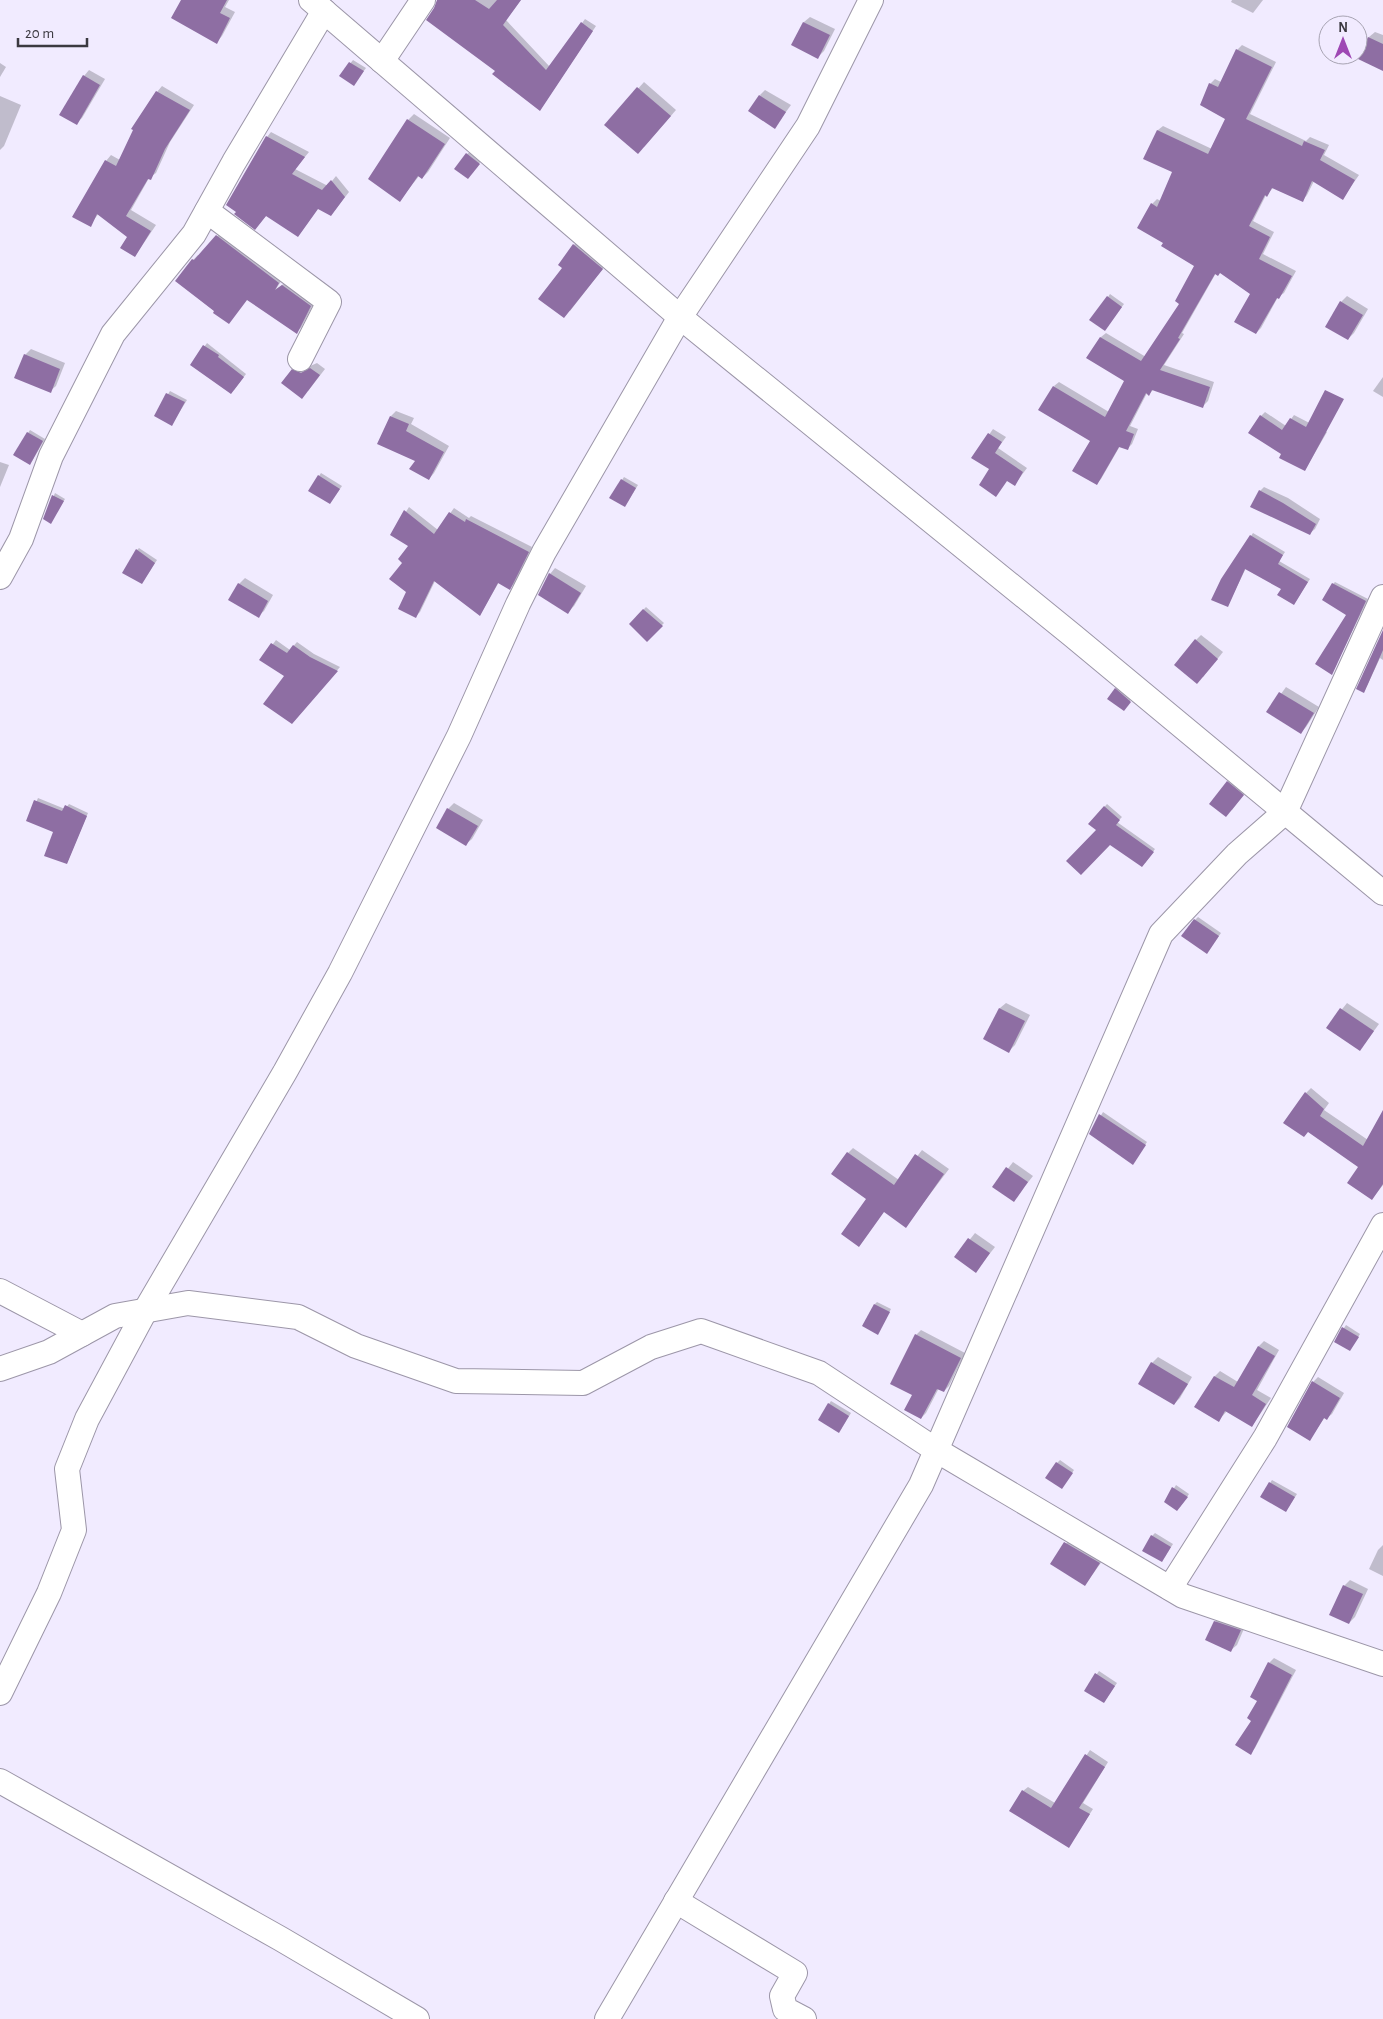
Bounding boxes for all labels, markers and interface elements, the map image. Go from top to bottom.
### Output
scale bar [18,15,86,47]
north arrow [1318,15,1368,65]
text: N [1338,21,1348,35]
text: 20 m [25,26,54,41]

